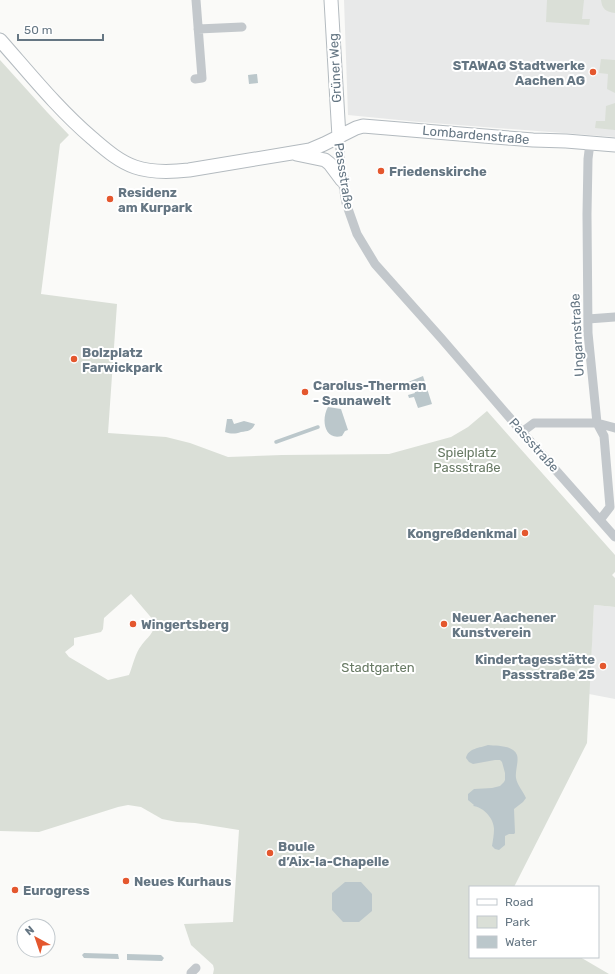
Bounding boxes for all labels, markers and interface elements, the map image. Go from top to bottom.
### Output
scale bar [18,16,103,42]
text: 50 m [24,23,52,37]
street label: Grüner Weg [326,33,345,103]
place label: STAWAG Stadtwerke Aachen AG [453,58,585,88]
marker: STAWAG Stadtwerke Aachen AG [588,67,598,77]
street label: Lombardenstraße [422,123,530,147]
street label: Passstraße [331,142,357,210]
place label: Friedenskirche [389,164,487,179]
marker: Friedenskirche [376,166,386,176]
place label: Residenz am Kurpark [118,185,193,215]
marker: Residenz am Kurpark [105,194,115,204]
street label: Ungarnstraße [567,293,588,377]
place label: Bolzplatz Farwickpark [82,345,163,375]
marker: Bolzplatz Farwickpark [69,354,79,364]
place label: Carolus-Thermen - Saunawelt [313,378,426,408]
marker: Carolus-Thermen - Saunawelt [300,387,310,397]
street label: Passstraße [506,415,562,475]
park label: Spielplatz Passstraße [433,445,501,475]
place label: Kongreßdenkmal [407,526,517,541]
marker: Kongreßdenkmal [520,528,530,538]
place label: Neuer Aachener Kunstverein [452,610,556,640]
place label: Wingertsberg [141,617,229,632]
marker: Wingertsberg [128,619,138,629]
marker: Neuer Aachener Kunstverein [439,619,449,629]
place label: Kindertagesstätte Passstraße 25 [475,652,595,682]
park label: Stadtgarten [341,660,415,676]
marker: Kindertagesstätte Passstraße 25 [598,661,608,671]
place label: Boule d’Aix-la-Chapelle [278,839,389,869]
marker: Boule d’Aix-la-Chapelle [265,848,275,858]
place label: Neues Kurhaus [134,874,231,889]
marker: Neues Kurhaus [121,876,131,886]
place label: Eurogress [23,883,90,898]
marker: Eurogress [10,885,20,895]
legend [469,886,599,958]
text: Road [505,895,533,909]
text: Park [505,915,531,929]
north arrow [16,918,56,958]
text: N [23,923,37,938]
text: Water [505,935,537,949]

